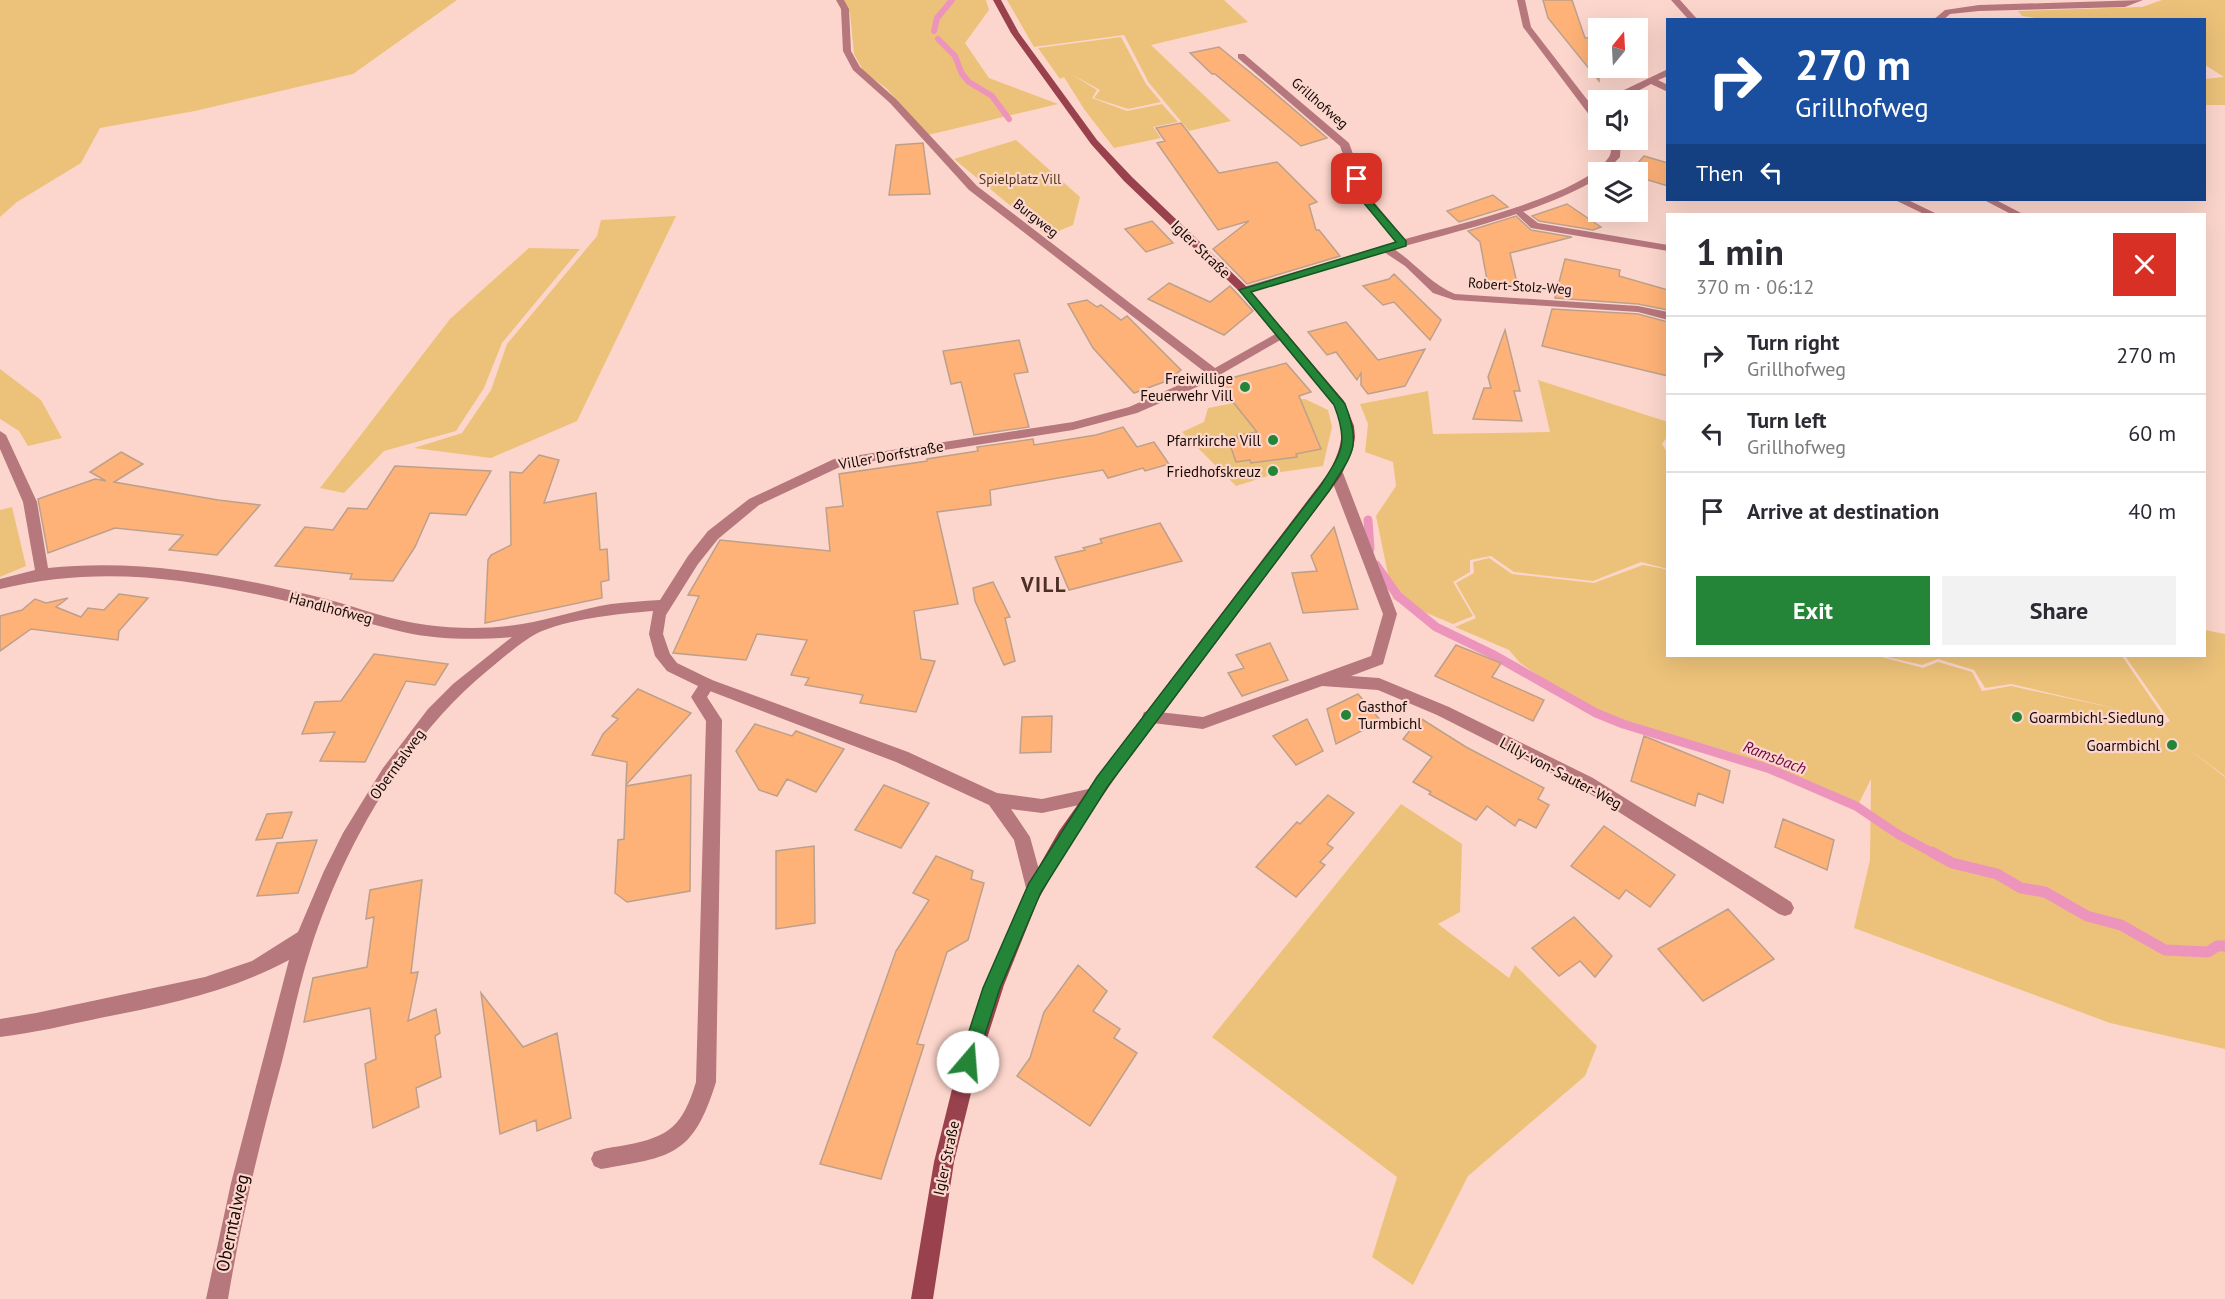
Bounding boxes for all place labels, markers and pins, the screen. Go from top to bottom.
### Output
pin [1331,153,1382,204]
place label: Freiwillige Feuerwehr Vill [1140,369,1234,405]
marker: Freiwillige Feuerwehr Vill [1238,380,1252,394]
place label: Pfarrkirche Vill [1166,431,1262,450]
marker: Pfarrkirche Vill [1266,433,1280,447]
place label: Friedhofskreuz [1167,462,1261,481]
marker: Friedhofskreuz [1266,464,1280,478]
place label: Gasthof Turmbichl [1358,697,1422,733]
marker: Gasthof Turmbichl [1339,708,1353,722]
place label: Goarmbichl-Siedlung [2029,708,2164,727]
marker: Goarmbichl-Siedlung [2010,710,2024,724]
place label: Goarmbichl [2087,736,2161,755]
marker: Goarmbichl [2165,738,2179,752]

